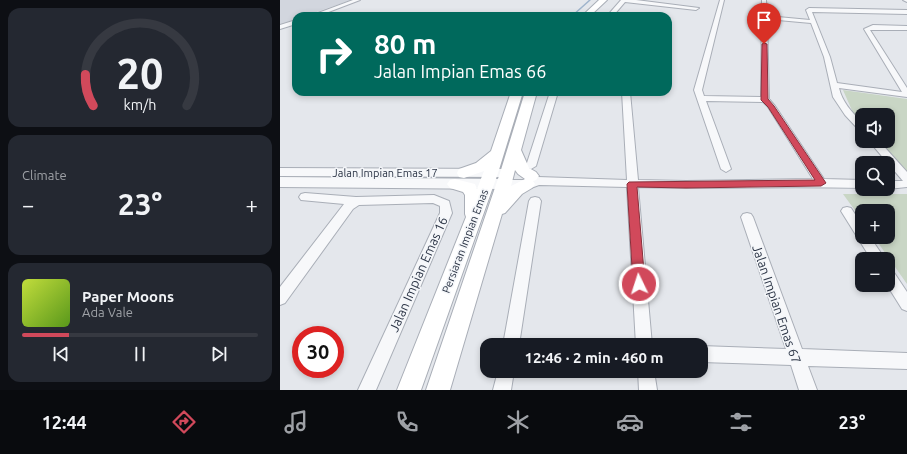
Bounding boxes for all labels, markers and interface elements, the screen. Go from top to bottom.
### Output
pin [747,3,781,44]
icon: arrive [753,9,775,31]
icon: right [308,28,360,80]
text: 80 m [374,28,436,59]
text: 20 [117,49,163,96]
text: Jalan Impian Emas 66 [374,61,546,81]
text: km/h [124,96,156,112]
map controls [855,108,895,292]
button: sound [855,108,895,148]
button: search [855,156,895,196]
street label: Jalan Impian Emas 17 [332,167,438,179]
text: Climate [22,168,67,182]
text: 23° [118,187,162,221]
street label: Persiaran Impian Emas [440,187,490,295]
text: − [22,192,34,217]
text: + [246,192,258,217]
button: + [855,204,895,244]
street label: Jalan Impian Emas 16 [386,214,450,334]
street label: Jalan Impian Emas 67 [750,243,804,365]
button: − [855,252,895,292]
position arrow [618,263,660,305]
text: Paper Moons [82,288,174,305]
text: Ada Vale [82,305,133,319]
speed limit sign: 30 [292,326,344,378]
icon: previous [50,343,72,365]
icon: pause [129,343,151,365]
icon: next [208,343,230,365]
text: 12:46 · 2 min · 460 m [525,349,663,366]
icon: directions [170,408,198,436]
icon: music [282,408,310,436]
icon: phone [393,408,421,436]
icon: climate [504,408,532,436]
icon: car [616,408,644,436]
icon: filters [727,408,755,436]
text: 12:44 [42,412,87,432]
text: 23° [839,412,865,432]

